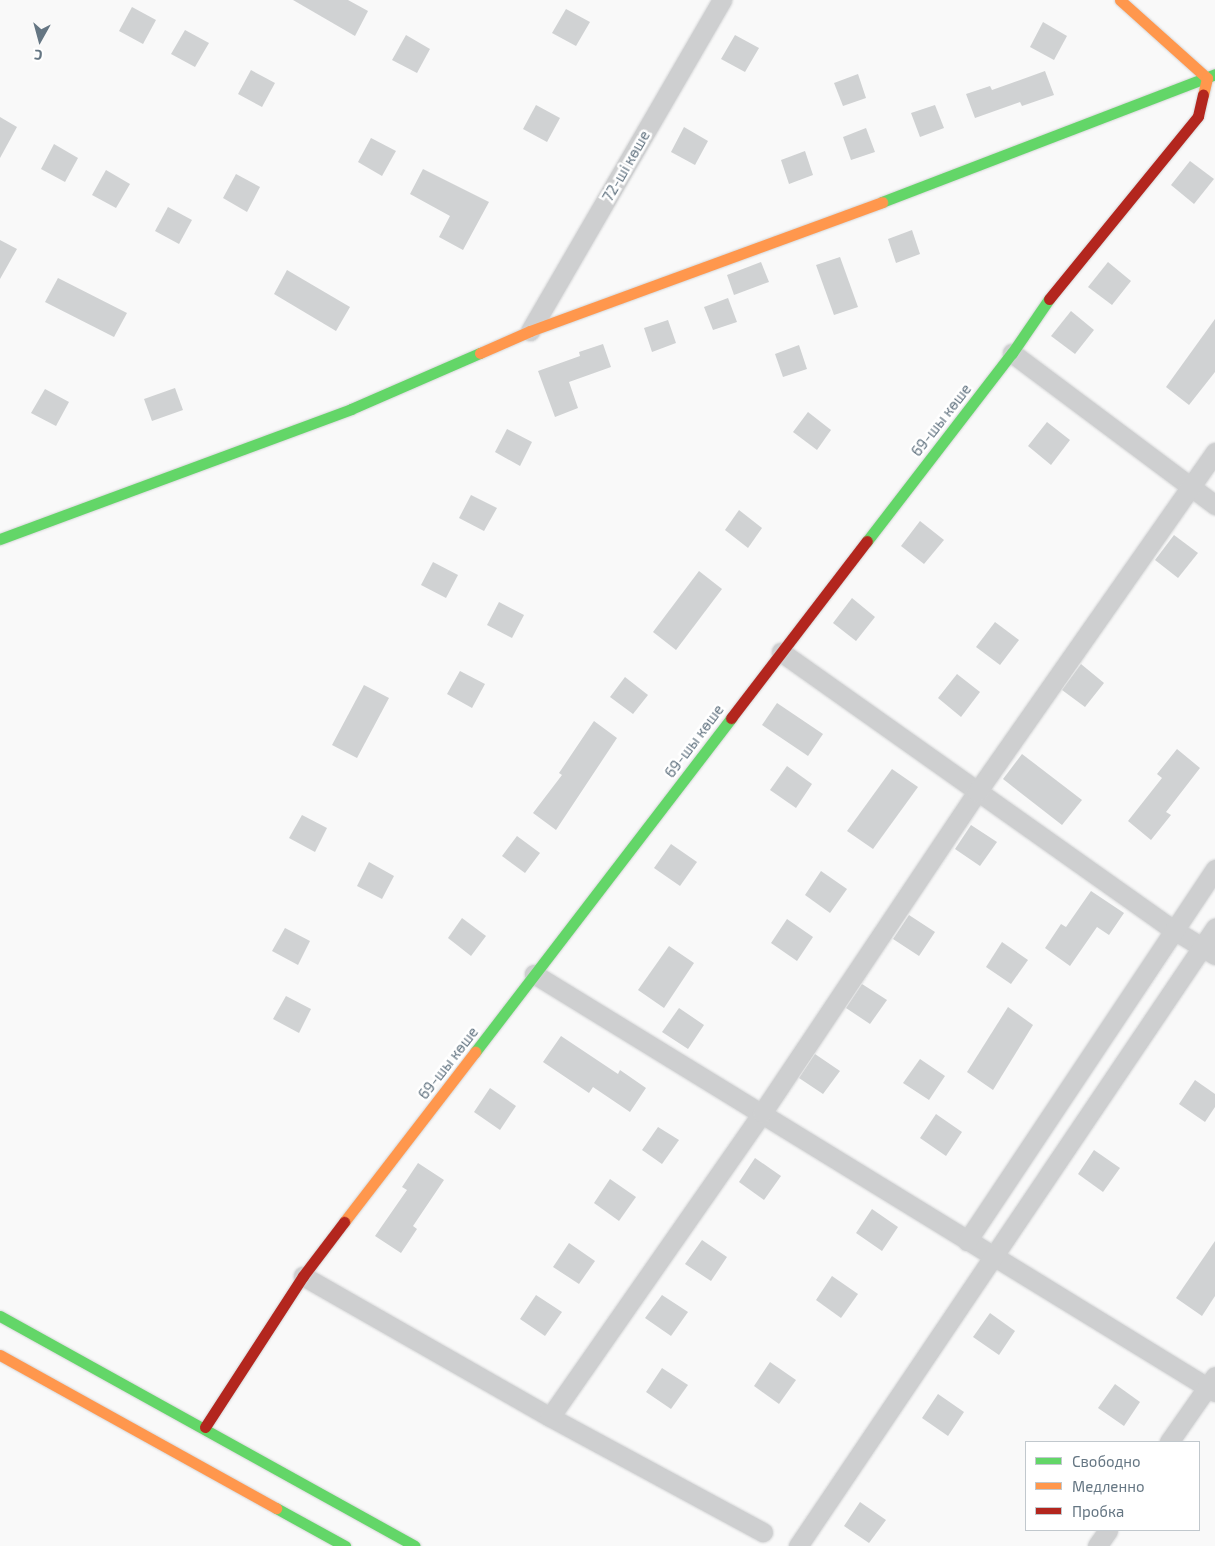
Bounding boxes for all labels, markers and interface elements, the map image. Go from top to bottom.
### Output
north arrow [15,15,65,65]
text: С [33,46,43,64]
street label: 72-ші көше [599,127,653,205]
street label: 69-шы көше [907,380,975,460]
street label: 69-шы көше [661,701,727,781]
street label: 69-шы көше [414,1023,482,1103]
legend [1025,1441,1200,1531]
text: Свободно [1072,1452,1141,1470]
text: Медленно [1072,1477,1145,1495]
text: Пробка [1072,1502,1124,1520]

